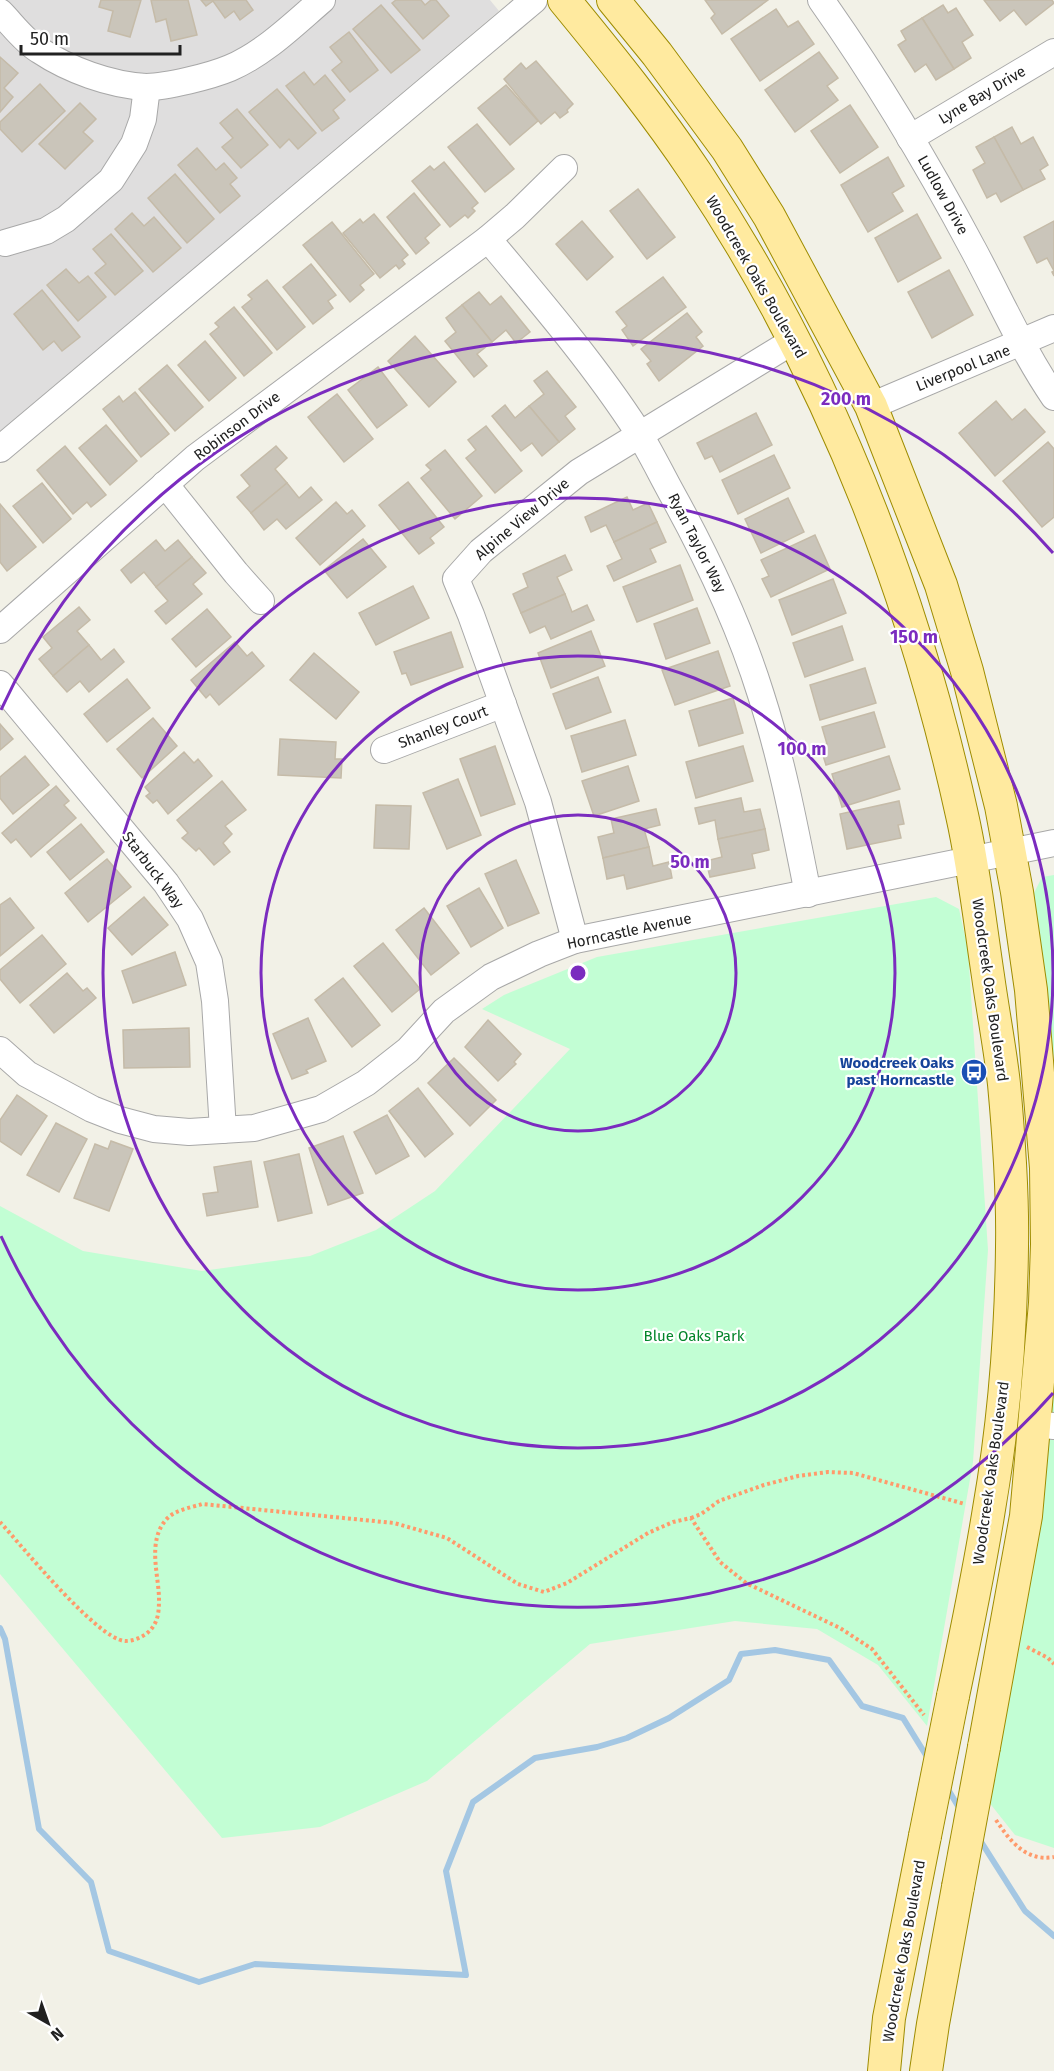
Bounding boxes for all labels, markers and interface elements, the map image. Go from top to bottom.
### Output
scale bar [21,18,180,56]
text: 50 m [30,28,69,50]
street label: Lyne Bay Drive [935,62,1029,128]
street label: Ludlow Drive [914,152,972,238]
street label: Woodcreek Oaks Boulevard [702,192,810,362]
street label: Liverpool Lane [913,341,1013,395]
street label: Robinson Drive [190,388,284,464]
text: 200 m [821,388,871,410]
street label: Alpine View Drive [471,474,573,564]
street label: Ryan Taylor Way [664,490,730,596]
text: 150 m [890,626,938,648]
street label: Shanley Court [396,701,491,752]
text: 100 m [778,738,826,760]
street label: Starbuck Way [118,828,188,912]
text: 50 m [670,851,710,873]
street label: Woodcreek Oaks Boulevard [968,897,1012,1083]
street label: Horncastle Avenue [565,909,693,953]
centre of rings [568,963,588,983]
place label: Woodcreek Oaks past Horncastle [840,1054,954,1089]
bus stop icon: Woodcreek Oaks past Horncastle [959,1057,989,1087]
park label: Blue Oaks Park [644,1327,745,1345]
street label: Woodcreek Oaks Boulevard [969,1380,1013,1566]
street label: Woodcreek Oaks Boulevard [879,1858,929,2044]
north arrow [18,1993,78,2053]
text: N [47,2023,67,2045]

